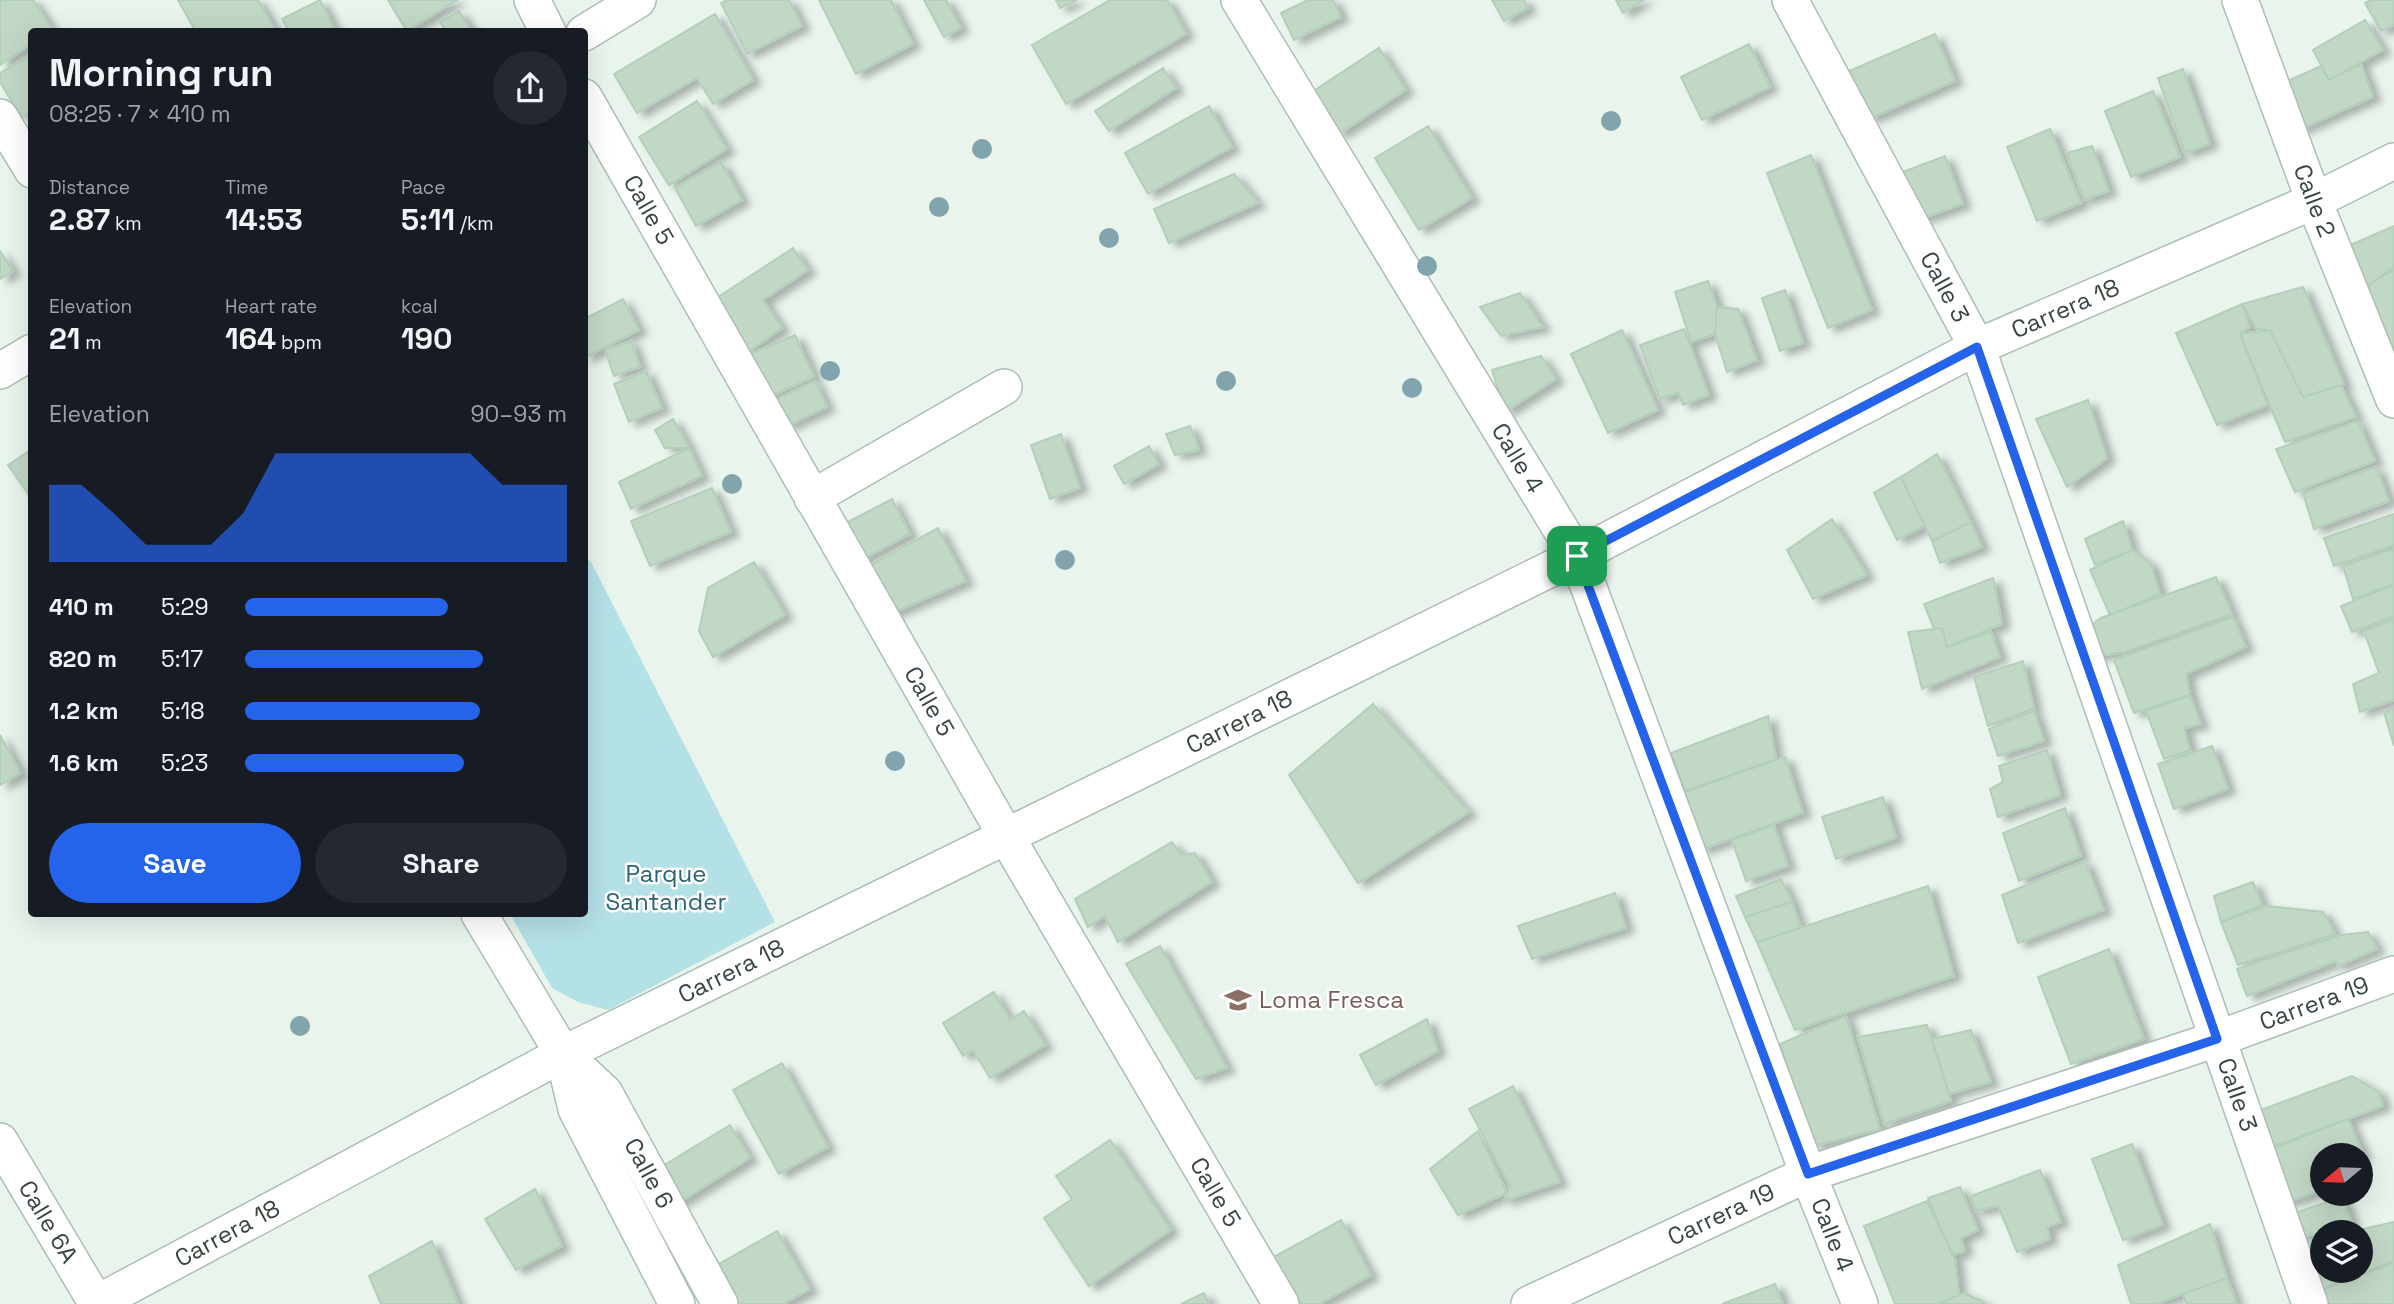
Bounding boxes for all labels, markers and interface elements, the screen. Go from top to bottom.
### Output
text: Morning run [49,49,274,97]
button: share [493,51,567,125]
text: 08:25 · 7 × 410 m [49,99,231,129]
street label: Calle 2 [2287,160,2343,242]
street label: Calle 5 [617,169,681,250]
text: Distance [49,175,130,200]
text: Time [225,175,268,200]
text: Pace [401,175,445,200]
text: 2.87 [49,200,110,239]
text: 14:53 [225,200,303,239]
text: 5:11 [401,200,455,239]
text: km [110,211,142,236]
text: /km [455,211,494,236]
street label: Calle 3 [1913,246,1977,328]
street label: Carrera 18 [2006,271,2124,345]
text: Elevation [49,294,132,319]
text: Heart rate [225,294,317,319]
text: kcal [401,294,438,319]
text: 21 [49,319,80,358]
text: 164 [225,319,276,358]
text: 190 [401,319,453,358]
text: m [80,330,102,355]
text: bpm [276,330,322,355]
text: Elevation [49,399,150,429]
text: 90–93 m [471,399,567,429]
street label: Calle 4 [1485,417,1551,498]
pin [1547,526,1607,586]
icon: arrive [1558,537,1596,575]
text: 410 m [49,592,114,622]
text: 5:29 [161,592,208,622]
text: 820 m [49,644,117,674]
text: 5:17 [161,644,203,674]
street label: Calle 5 [897,661,962,742]
street label: Carrera 18 [1181,682,1297,761]
text: 1.2 km [49,696,118,726]
text: 5:18 [161,696,205,726]
text: 1.6 km [49,748,119,778]
text: 5:23 [161,748,208,778]
button: Save [49,823,301,903]
button: Share [315,823,567,903]
park label: Parque Santander [605,858,727,917]
street label: Carrera 18 [673,932,789,1010]
street label: Carrera 19 [2255,969,2373,1037]
place label: Loma Fresca [1259,984,1404,1015]
school or university icon: Loma Fresca [1223,985,1253,1015]
street label: Calle 3 [2211,1054,2265,1136]
street label: Calle 6 [617,1132,681,1214]
north arrow [2310,1143,2373,1206]
map controls [2310,1143,2373,1283]
street label: Calle 5 [1183,1151,1248,1232]
street label: Calle 6A [12,1174,85,1269]
street label: Carrera 19 [1662,1176,1779,1252]
street label: Carrera 18 [169,1192,285,1274]
street label: Calle 4 [1804,1193,1861,1276]
button: layers [2310,1220,2373,1283]

